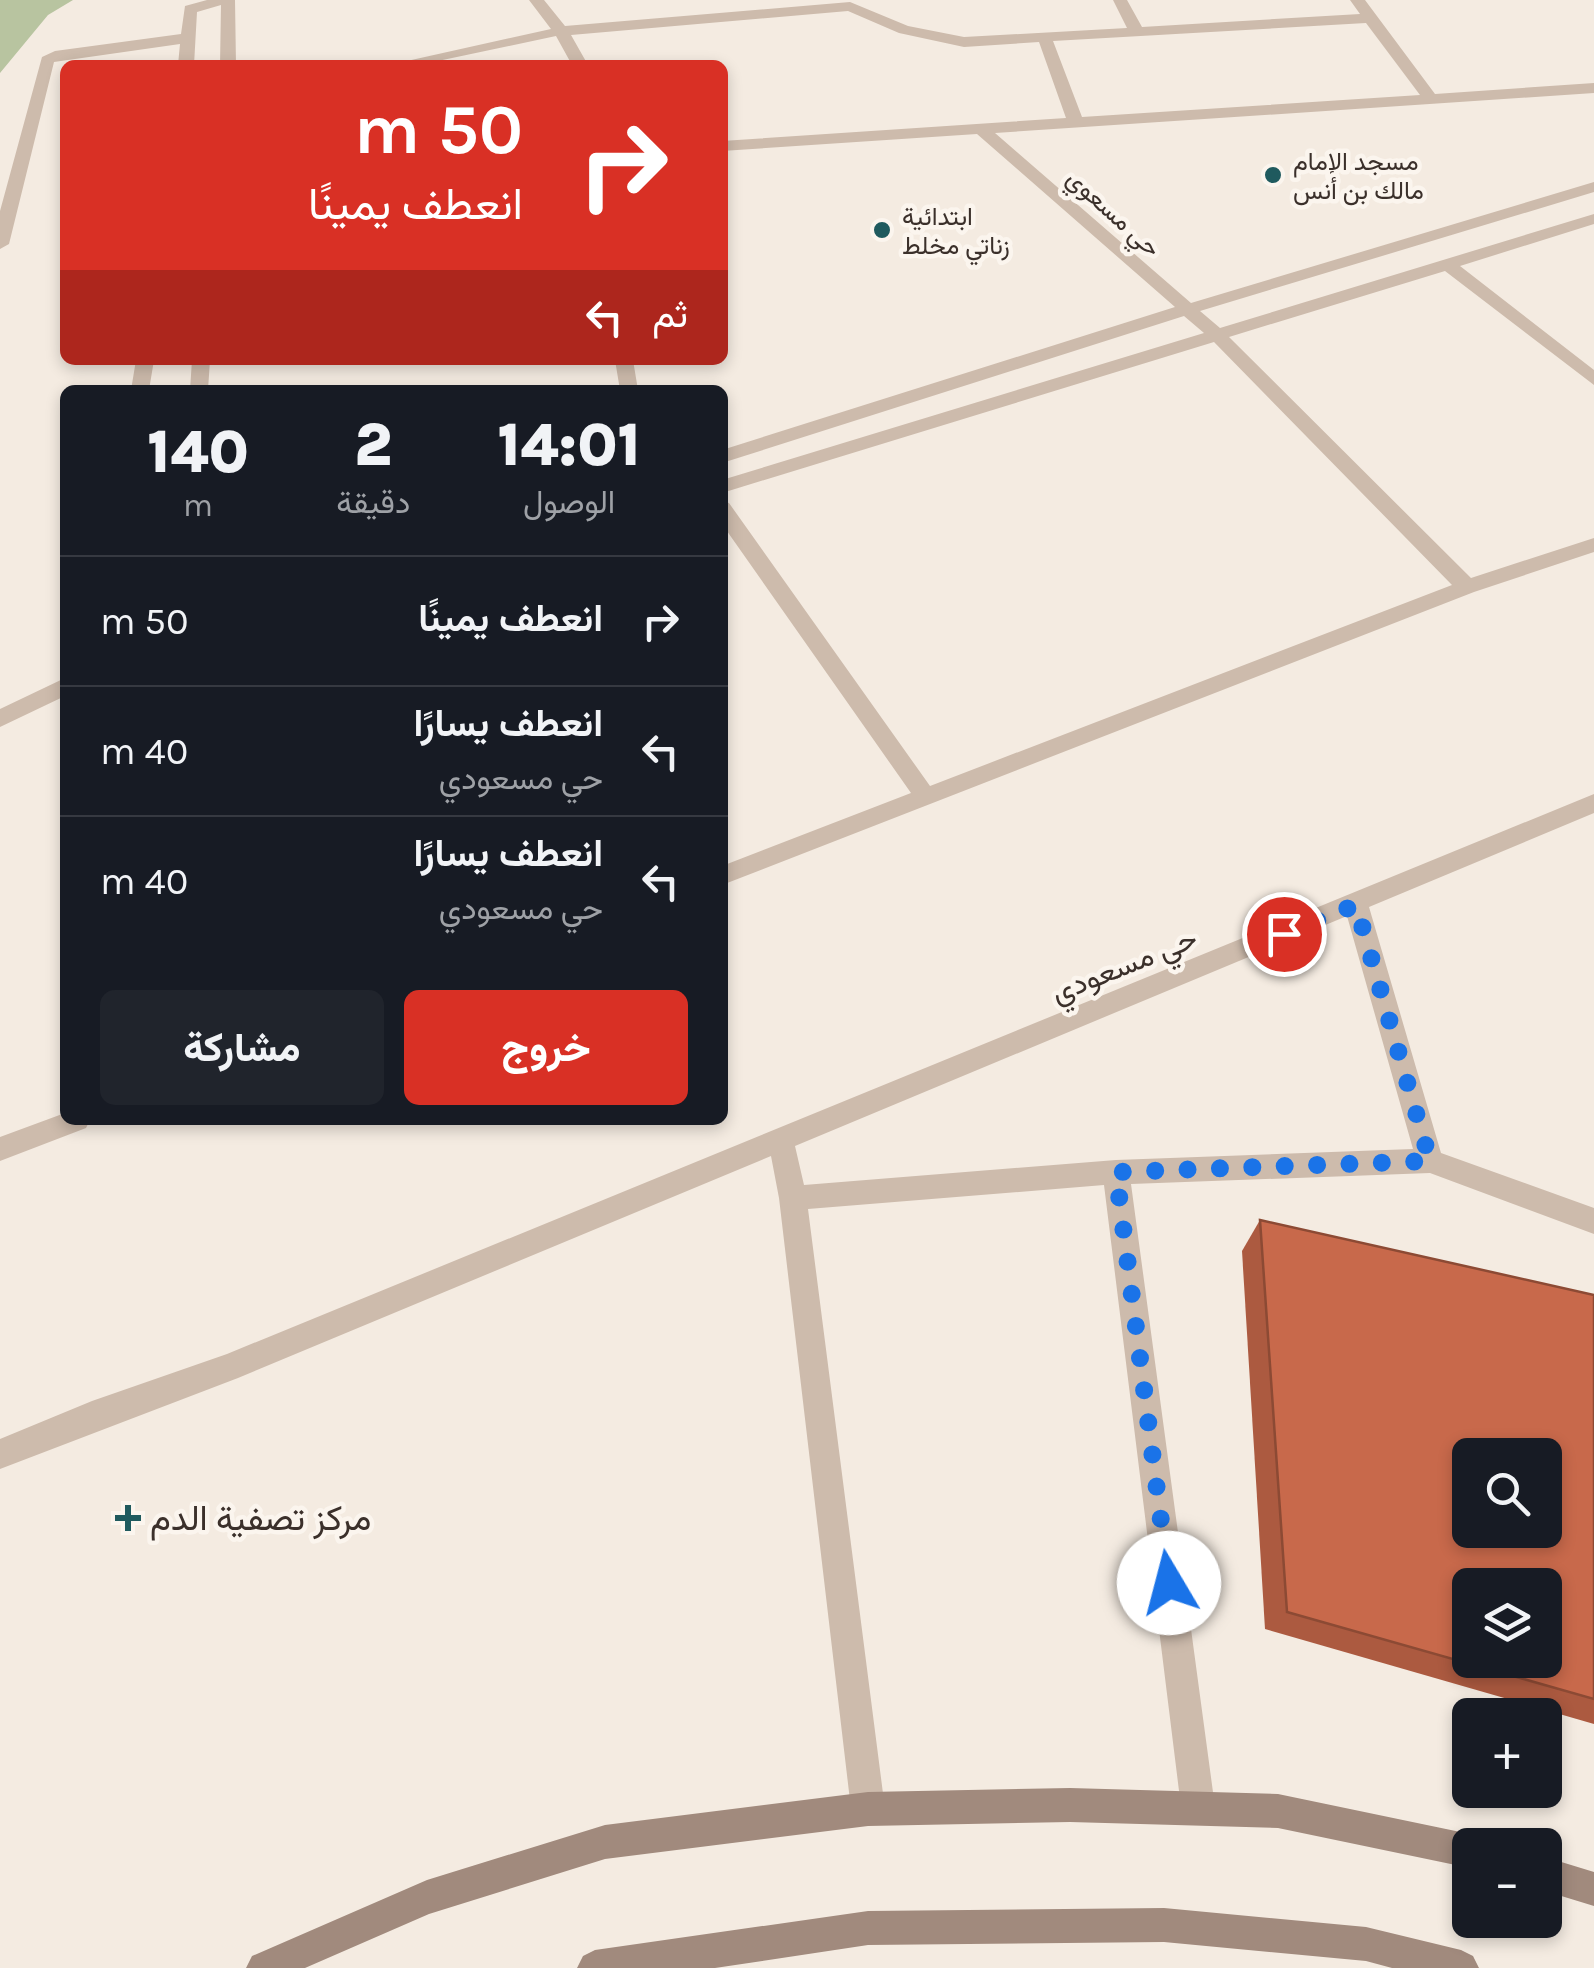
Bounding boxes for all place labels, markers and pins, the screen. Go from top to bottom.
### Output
place label: مسجد الإمام مالك بن أنس [1293,147,1424,206]
marker: مسجد الإمام مالك بن أنس [1262,164,1284,186]
place label: ابتدائية زناتي مخلط [902,202,1010,266]
marker: ابتدائية زناتي مخلط [871,219,893,241]
pin [1242,892,1327,977]
place label: مركز تصفية الدم [150,1498,371,1541]
marker: مركز تصفية الدم [115,1505,141,1531]

